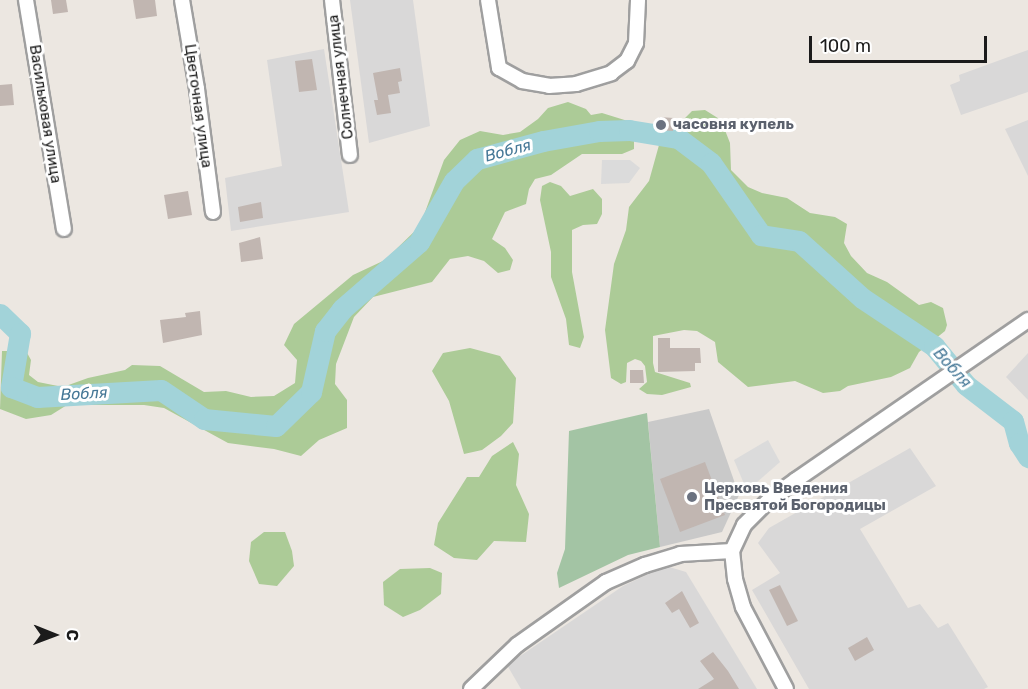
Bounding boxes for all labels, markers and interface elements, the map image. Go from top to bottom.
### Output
street label: Солнечная улица [324,14,358,140]
scale bar [812,24,990,62]
text: 100 m [820,35,871,57]
street label: Цветочная улица [180,43,216,169]
street label: Васильковая улица [25,44,65,184]
place label: часовня купель [673,116,794,134]
marker: часовня купель [654,118,668,132]
water label: Вобля [483,136,533,166]
water label: Вобля [929,344,975,392]
water label: Вобля [60,383,108,405]
place label: Церковь Введения Пресвятой Богородицы [704,479,886,514]
marker: Церковь Введения Пресвятой Богородицы [685,490,699,504]
north arrow [24,605,84,665]
text: С [63,630,82,641]

